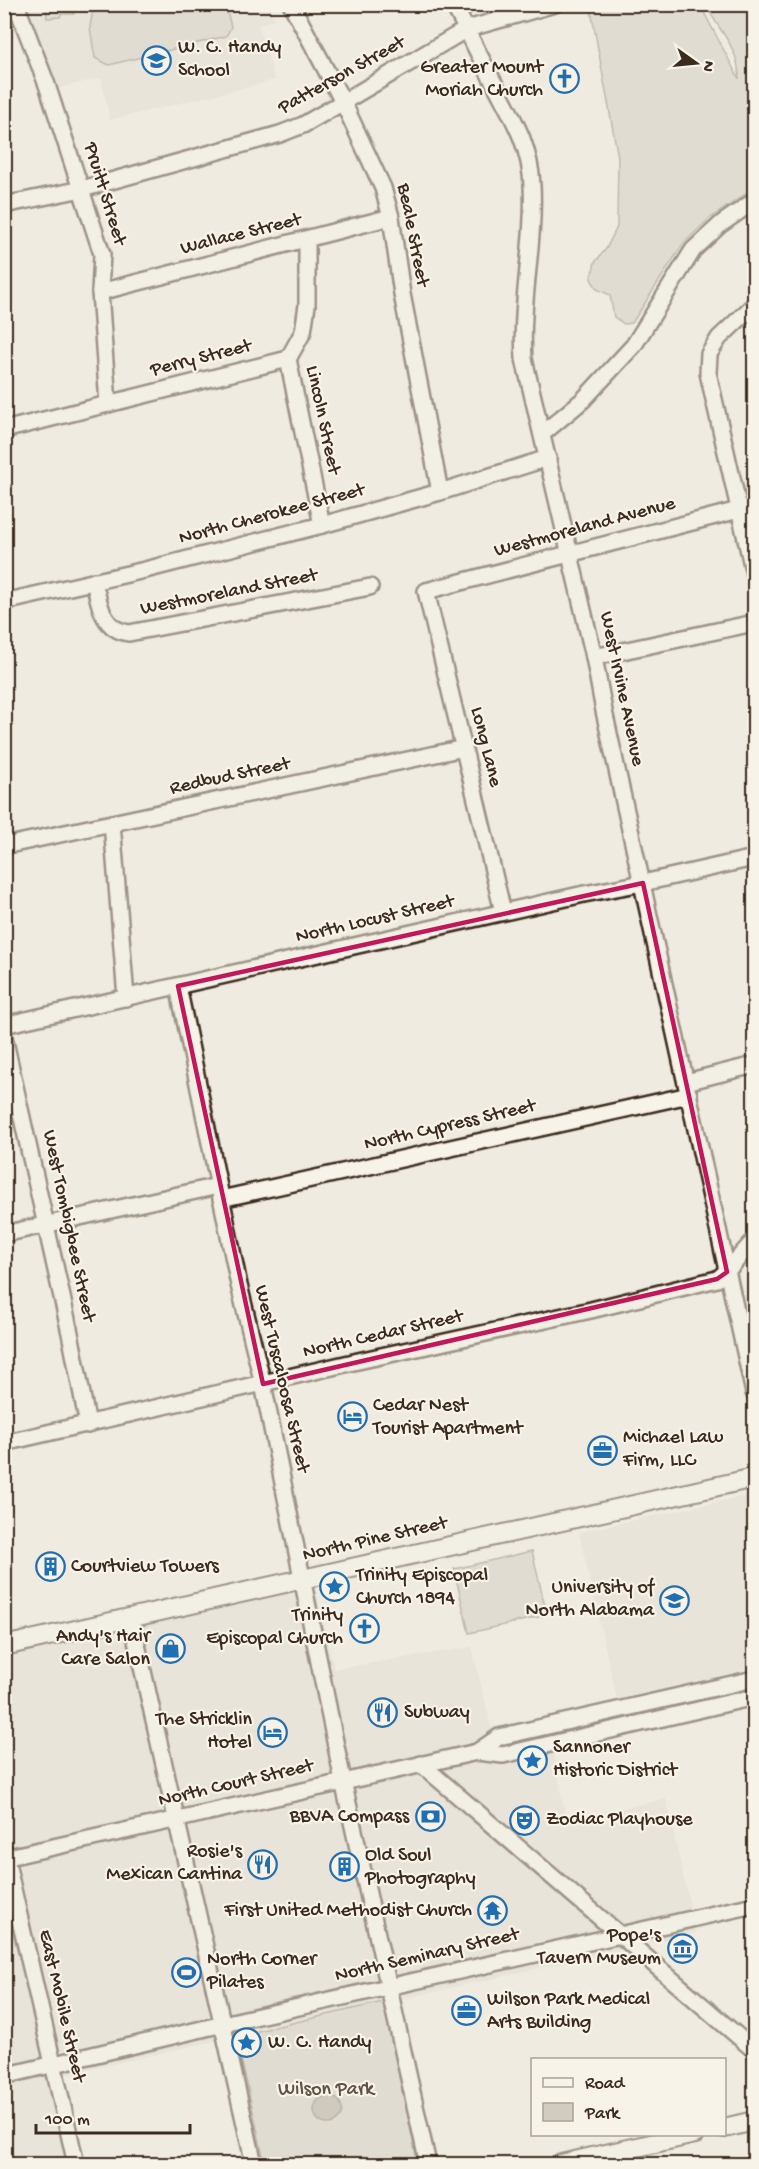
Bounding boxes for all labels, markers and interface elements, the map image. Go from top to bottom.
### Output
street label: Patterson Street [274,31,411,121]
north arrow [666,33,726,93]
place label: W. C. Handy School [178,37,282,83]
school or university icon: W. C. Handy School [141,44,173,76]
place label: Greater Mount Moriah Church [420,57,545,103]
text: N [696,58,718,74]
church icon: Greater Mount Moriah Church [548,63,580,95]
street label: Pruitt Street [77,139,131,250]
street label: Beale Street [391,181,434,290]
street label: Wallace Street [178,208,305,261]
street label: Perry Street [147,335,256,383]
street label: Lincoln Street [299,364,345,478]
street label: North Cherokee Street [177,479,369,551]
street label: Westmoreland Avenue [492,493,679,563]
street label: Westmoreland Street [139,564,321,621]
street label: West Irvine Avenue [593,610,649,769]
street label: Long Lane [464,705,506,790]
street label: Redbud Street [168,753,294,801]
street label: North Locust Street [294,890,458,949]
street label: North Cypress Street [362,1095,540,1157]
street label: West Tombigbee Street [36,1128,100,1326]
street label: West Tuscaloosa Street [248,1283,314,1477]
street label: North Cedar Street [301,1305,467,1365]
place label: Cedar Nest Tourist Apartment [372,1395,524,1441]
hotel icon: Cedar Nest Tourist Apartment [336,1401,368,1433]
place label: Michael Law Firm, LLC [622,1427,724,1473]
office icon: Michael Law Firm, LLC [586,1434,618,1466]
street label: North Pine Street [301,1512,451,1568]
building icon: Courtview Towers [34,1551,66,1583]
place label: Courtview Towers [71,1556,220,1579]
place label: Trinity Episcopal Church 1894 [355,1565,488,1611]
place icon: Trinity Episcopal Church 1894 [319,1571,351,1603]
place label: University of North Alabama [526,1577,656,1623]
school or university icon: University of North Alabama [659,1584,691,1616]
place label: Trinity Episcopal Church [206,1605,343,1651]
church icon: Trinity Episcopal Church [348,1612,380,1644]
place label: Andy's Hair Care Salon [56,1626,152,1672]
shop icon: Andy's Hair Care Salon [155,1633,187,1665]
restaurant icon: Subway [367,1697,399,1729]
place label: Subway [404,1702,470,1725]
place label: The Stricklin Hotel [155,1709,252,1755]
hotel icon: The Stricklin Hotel [257,1716,289,1748]
place label: Sannoner Historic District [553,1737,679,1783]
place icon: Sannoner Historic District [516,1744,548,1776]
street label: North Court Street [156,1755,317,1813]
bank icon: BBVA Compass [414,1801,446,1833]
theatre icon: Zodiac Playhouse [509,1804,541,1836]
place label: BBVA Compass [289,1806,410,1829]
place label: Zodiac Playhouse [546,1809,693,1832]
place label: Rosie's Mexican Cantina [106,1841,243,1887]
place label: Old Soul Photography [364,1845,476,1891]
restaurant icon: Rosie's Mexican Cantina [247,1848,279,1880]
building icon: Old Soul Photography [328,1851,360,1883]
temple icon: First United Methodist Church [477,1895,509,1927]
place label: First United Methodist Church [223,1900,472,1923]
street label: North Seminary Street [333,1923,523,1988]
place label: Pope's Tavern Museum [536,1925,662,1971]
street label: East Mobile Street [32,1928,90,2086]
museum icon: Pope's Tavern Museum [666,1932,698,1964]
place label: North Corner Pilates [206,1949,318,1995]
sports icon: North Corner Pilates [170,1956,202,1988]
place label: Wilson Park Medical Arts Building [487,1989,650,2035]
office icon: Wilson Park Medical Arts Building [450,1995,482,2027]
place icon: W. C. Handy [231,2027,263,2059]
place label: W. C. Handy [268,2032,372,2055]
legend [531,2058,726,2136]
text: Road [585,2074,626,2095]
park label: Wilson Park [278,2079,376,2102]
scale bar [36,2097,190,2135]
text: Park [584,2104,621,2125]
text: 100 m [44,2110,90,2131]

